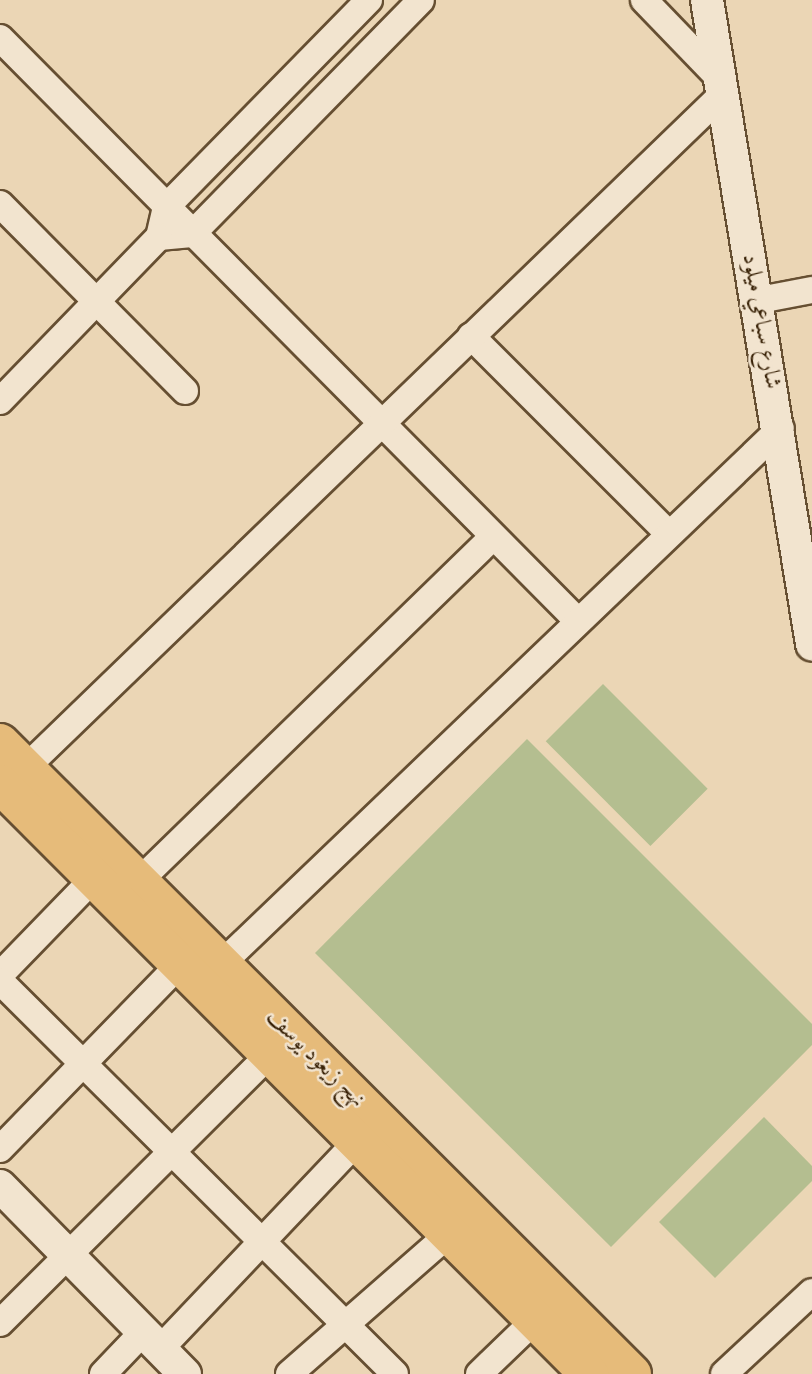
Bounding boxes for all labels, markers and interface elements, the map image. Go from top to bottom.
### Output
street label: شارع سباعي ميلود [738,251,788,391]
street label: نهج زيغود يوسف [262,1002,372,1112]

